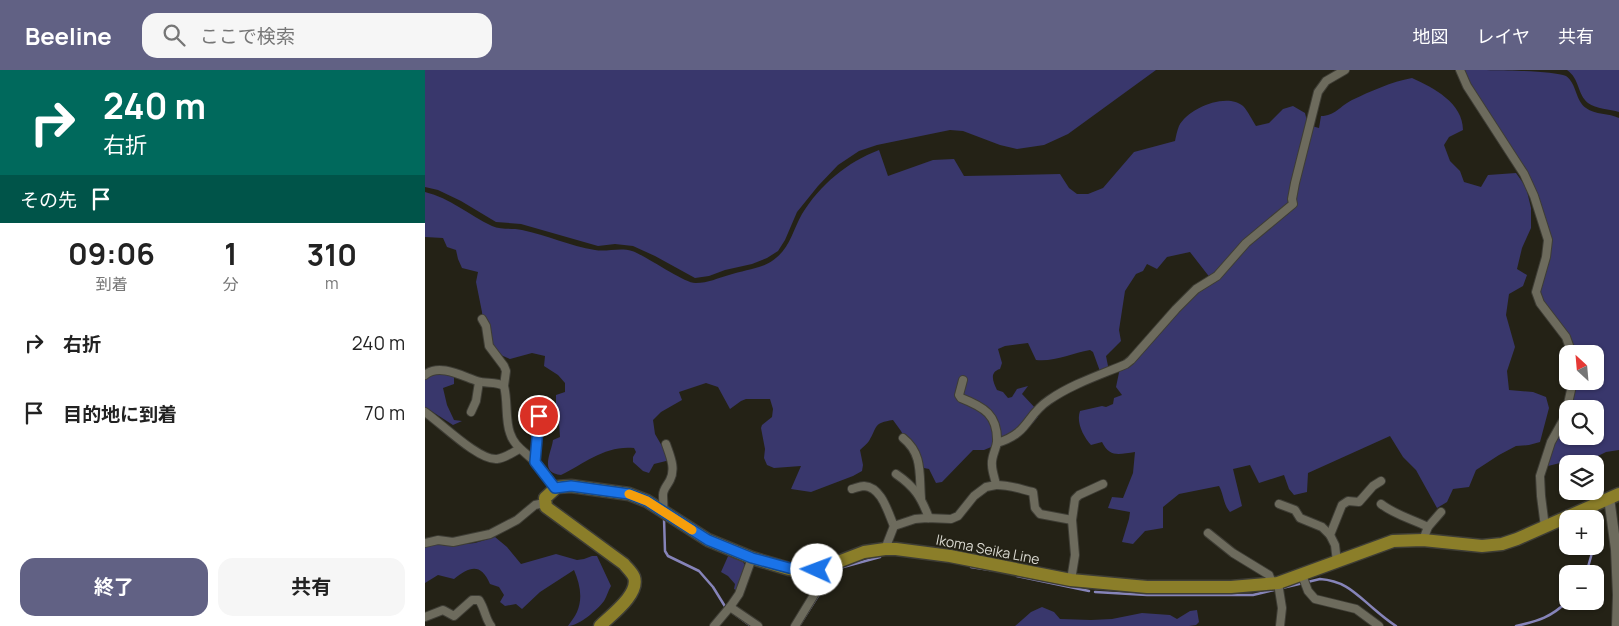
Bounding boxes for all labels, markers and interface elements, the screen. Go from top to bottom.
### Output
search box [142,13,492,58]
text: Beeline [25,19,112,52]
icon: search [160,21,188,49]
text: ここで検索 [200,23,295,49]
text: 地図 [1413,24,1449,48]
text: レイヤ [1477,24,1530,48]
text: 共有 [1558,24,1594,48]
text: 240 m [103,82,206,130]
icon: right [20,90,85,155]
text: 右折 [103,130,147,160]
icon: arrive [87,185,115,213]
text: その先 [20,187,77,213]
text: 09:06 [68,233,155,274]
text: 1 [224,233,237,274]
text: 310 [307,234,357,275]
text: m [325,272,339,294]
text: 到着 [95,273,127,295]
text: 分 [223,273,239,295]
icon: right [20,329,48,357]
text: 240 m [352,330,405,356]
text: 右折 [63,331,101,357]
north arrow [1559,345,1604,390]
map controls [1559,345,1604,610]
pin [518,395,560,437]
icon: arrive [20,399,48,427]
text: 70 m [364,400,405,426]
button: search [1559,400,1604,445]
text: 目的地に到着 [63,401,177,427]
icon: arrive [525,402,553,430]
button: layers [1559,455,1604,500]
button: + [1559,510,1604,555]
street label: Ikoma Seika Line [935,530,1041,568]
position arrow [790,543,842,595]
button: 終了 [20,558,208,616]
button: 共有 [218,558,405,616]
button: − [1559,565,1604,610]

